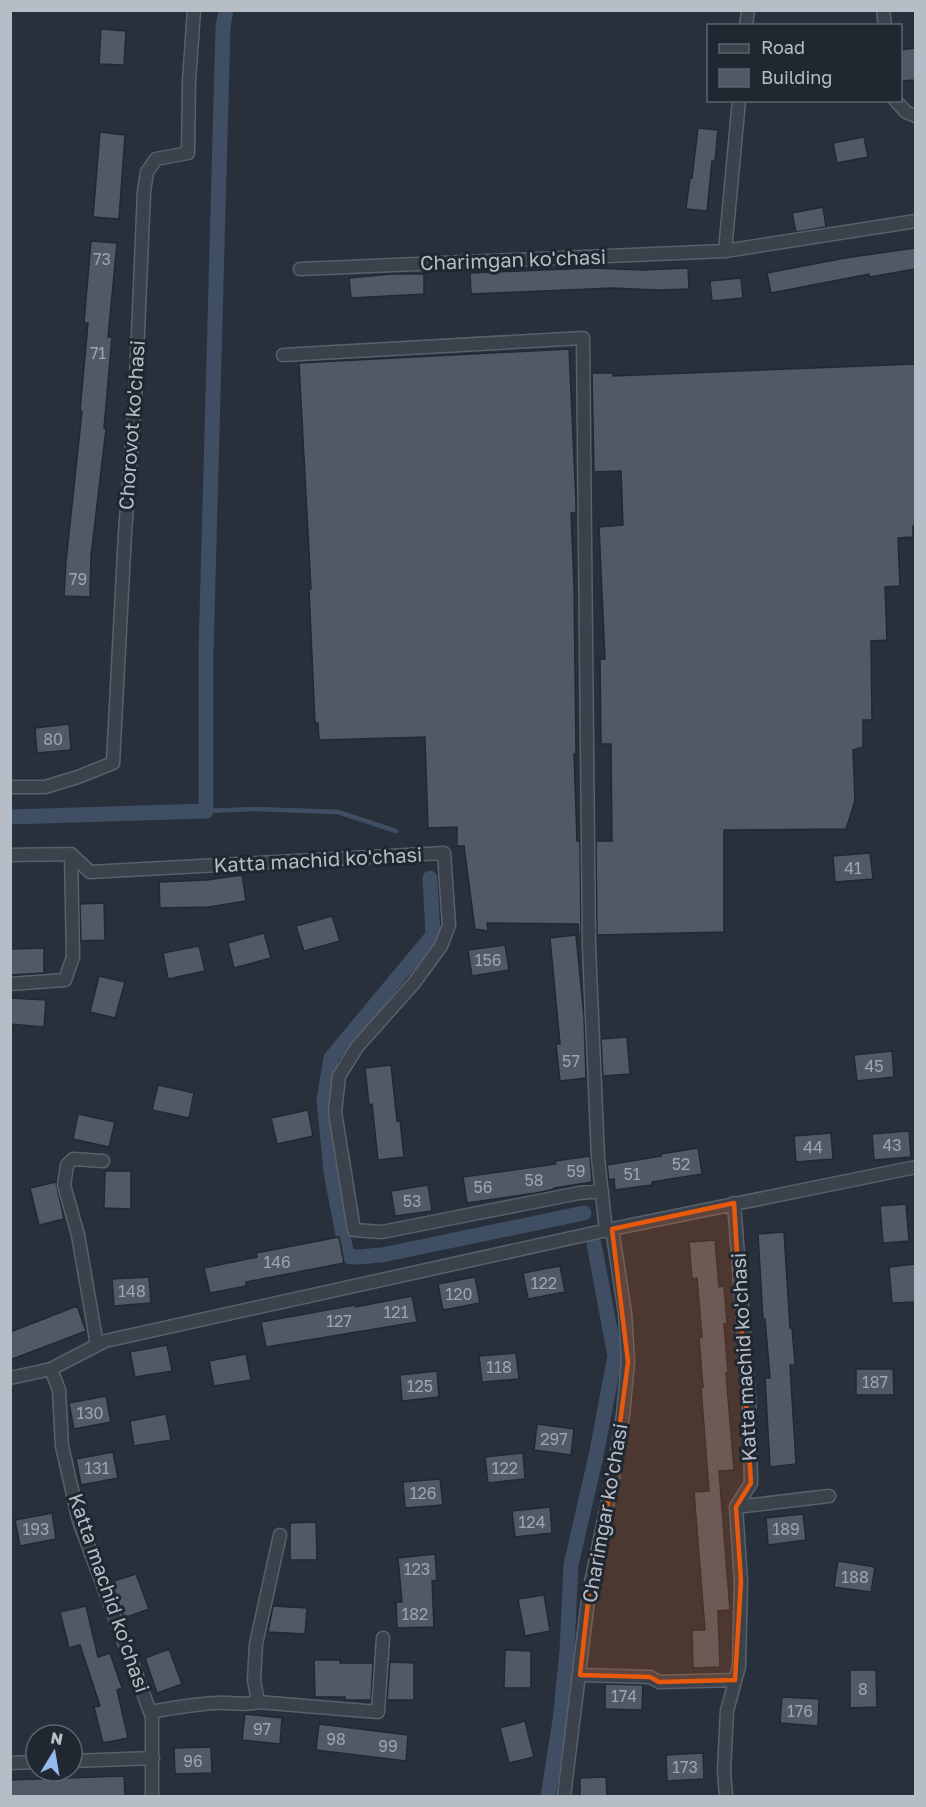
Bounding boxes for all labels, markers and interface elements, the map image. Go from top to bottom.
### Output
legend [707,24,902,102]
text: Road [761,36,805,58]
text: Building [761,66,832,88]
street label: Charimgan ko'chasi [419,244,606,274]
house number: 73 [93,249,111,269]
street label: Chorovot ko'chasi [113,339,149,511]
house number: 71 [90,343,106,363]
house number: 79 [69,569,87,589]
house number: 80 [43,729,63,749]
street label: Katta machid ko'chasi [213,842,423,876]
house number: 41 [844,858,862,878]
house number: 156 [475,950,501,970]
house number: 57 [562,1051,580,1071]
house number: 45 [864,1056,884,1076]
house number: 43 [882,1135,902,1155]
house number: 44 [803,1137,823,1157]
house number: 52 [672,1154,690,1174]
house number: 59 [567,1161,585,1181]
house number: 51 [623,1164,641,1184]
house number: 58 [524,1170,544,1190]
house number: 56 [474,1177,492,1197]
house number: 53 [403,1191,421,1211]
house number: 146 [263,1252,291,1272]
street label: Katta machid ko'chasi [726,1252,760,1462]
house number: 122 [531,1273,557,1293]
house number: 148 [118,1281,146,1301]
house number: 120 [446,1284,472,1304]
house number: 121 [384,1302,409,1322]
house number: 127 [326,1311,352,1331]
house number: 118 [486,1357,512,1377]
house number: 187 [862,1372,888,1392]
house number: 125 [407,1376,433,1396]
house number: 130 [76,1403,104,1423]
street label: Charimgar ko'chasi [576,1421,632,1604]
house number: 297 [540,1429,568,1449]
house number: 131 [85,1458,110,1478]
house number: 122 [492,1458,518,1478]
house number: 126 [410,1483,436,1503]
street label: Katta machid ko'chasi [65,1490,155,1695]
house number: 124 [519,1512,545,1532]
house number: 193 [23,1519,49,1539]
house number: 189 [772,1519,800,1539]
house number: 123 [404,1559,430,1579]
house number: 188 [841,1567,869,1587]
house number: 182 [402,1604,428,1624]
house number: 8 [858,1679,868,1699]
house number: 174 [611,1686,637,1706]
house number: 176 [787,1701,813,1721]
house number: 97 [253,1719,271,1739]
north arrow [24,1723,84,1783]
text: N [49,1727,65,1749]
house number: 98 [326,1729,346,1749]
house number: 99 [378,1736,398,1756]
house number: 96 [183,1751,203,1771]
house number: 173 [672,1757,698,1777]

